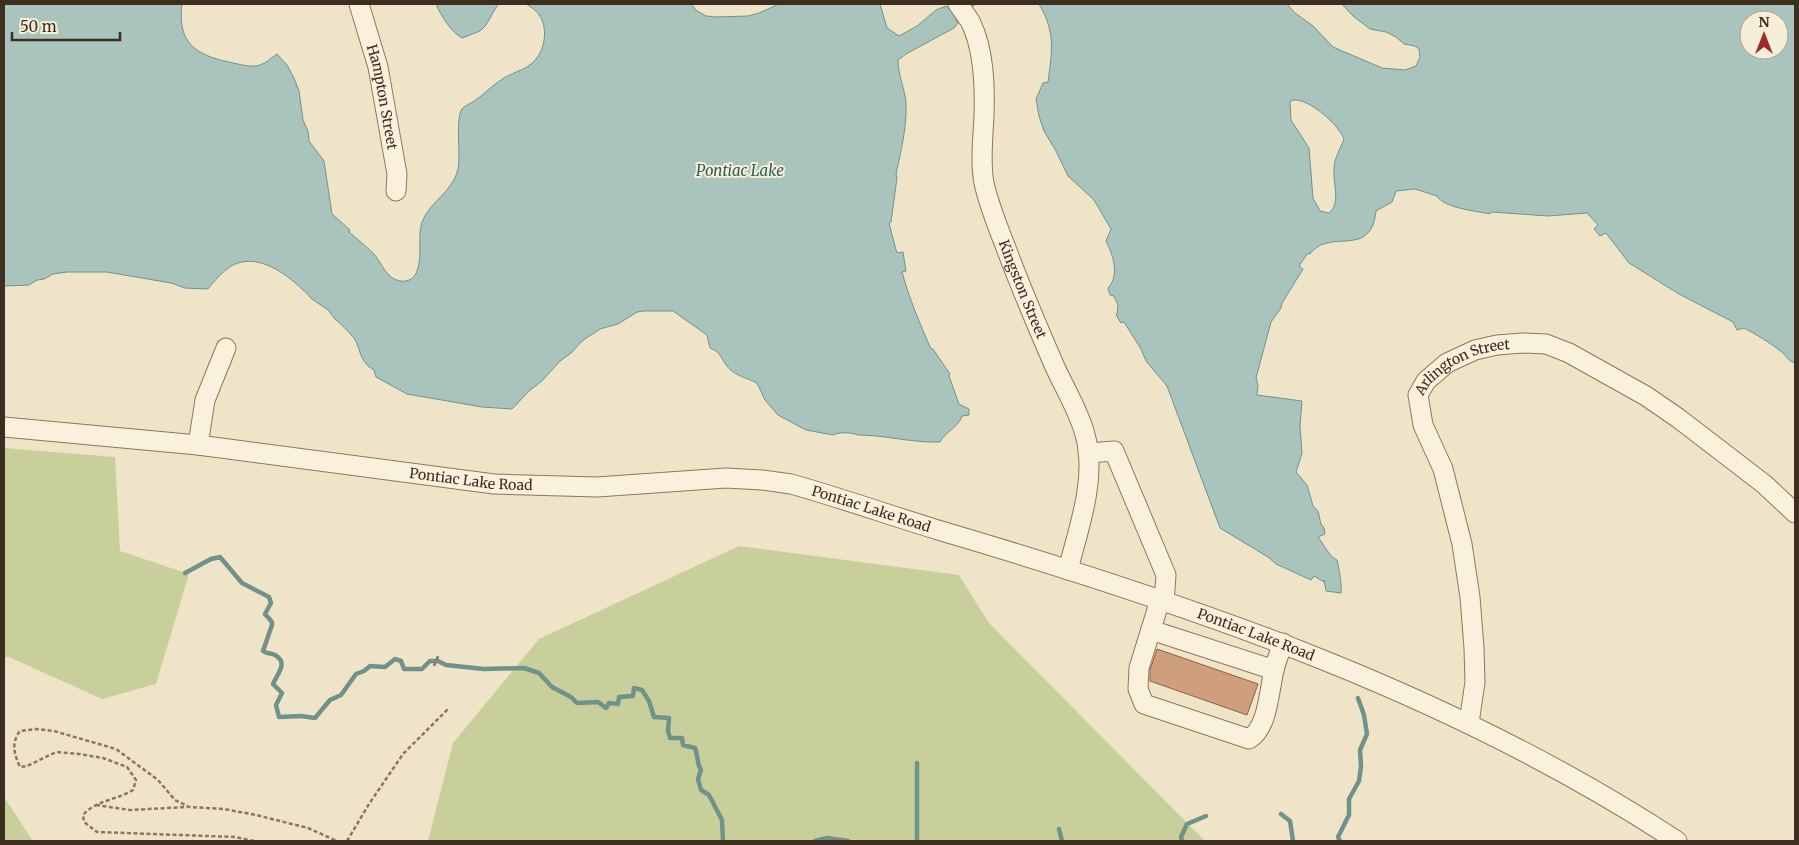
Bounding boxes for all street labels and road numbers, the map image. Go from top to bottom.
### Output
street label: Hampton Street [363,42,402,152]
street label: Kingston Street [995,237,1051,342]
street label: Arlington Street [1410,335,1511,399]
street label: Pontiac Lake Road [408,464,533,494]
street label: Pontiac Lake Road [810,481,933,536]
street label: Pontiac Lake Road [1195,604,1318,665]

